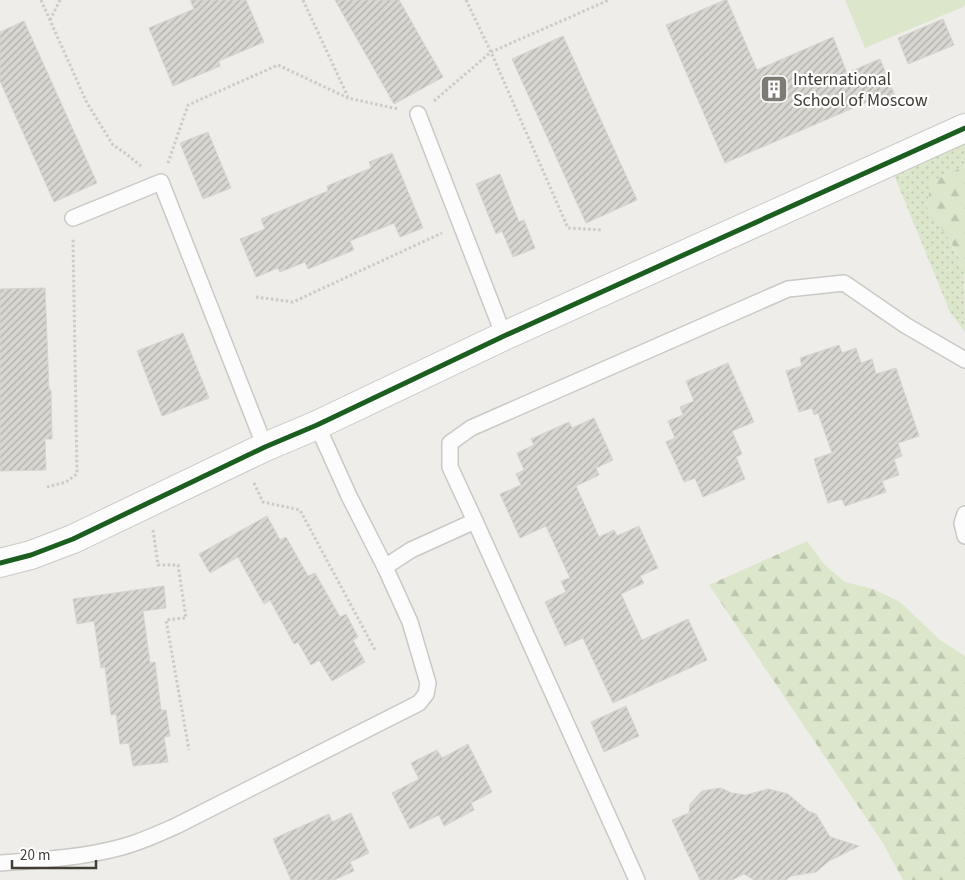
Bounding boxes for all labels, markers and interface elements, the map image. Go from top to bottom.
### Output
place label: International School of Moscow [793,67,928,113]
building icon: International School of Moscow [759,74,789,104]
scale bar [12,838,96,870]
text: 20 m [20,845,50,866]

